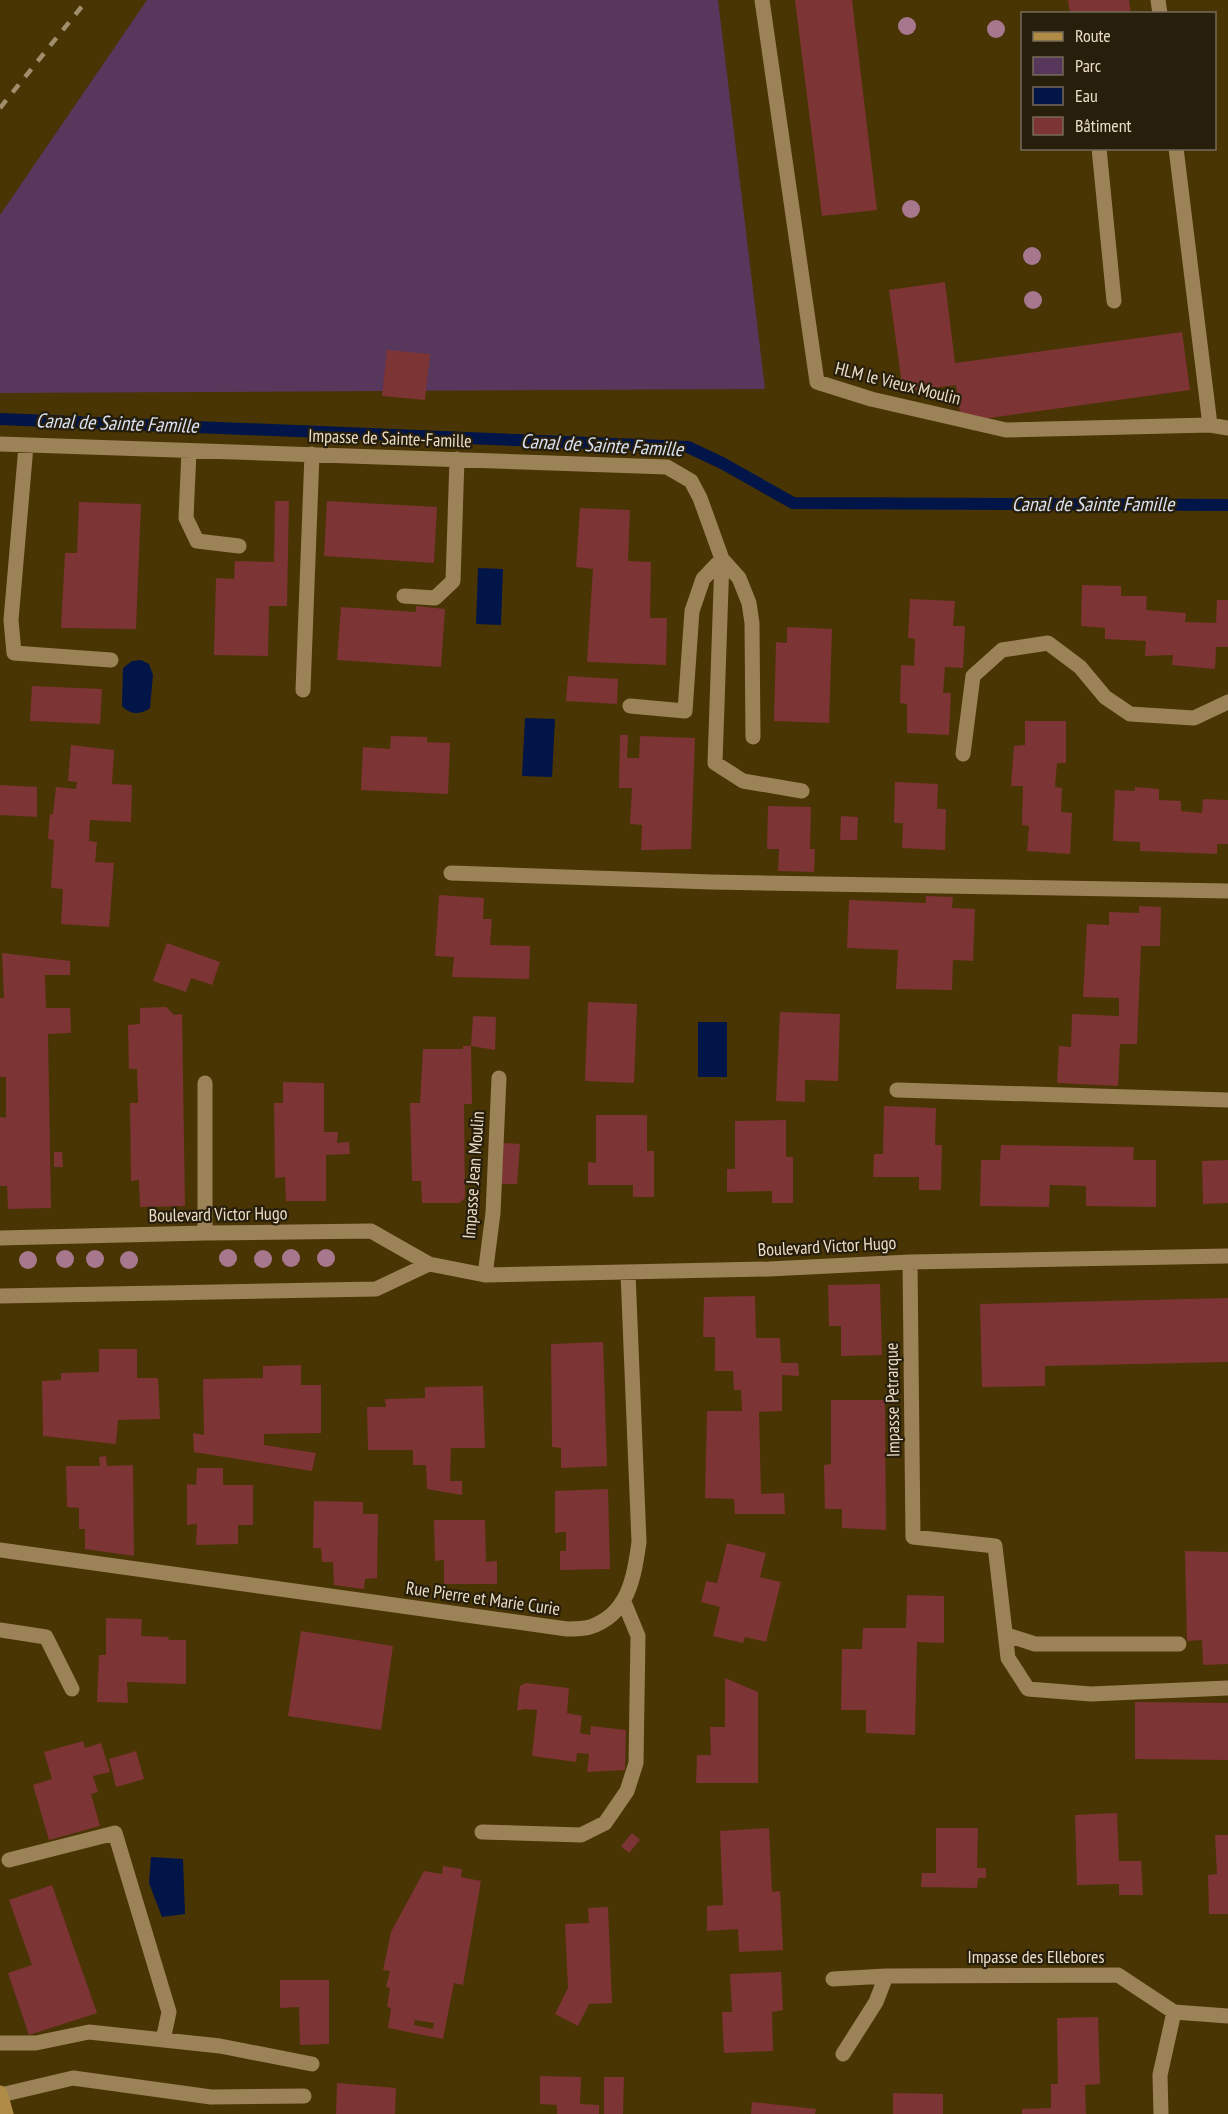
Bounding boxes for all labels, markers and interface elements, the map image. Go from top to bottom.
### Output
legend [1021,12,1216,150]
text: Route [1075,24,1111,47]
text: Parc [1075,54,1102,77]
text: Eau [1075,84,1098,107]
text: Bâtiment [1075,114,1132,137]
street label: HLM le Vieux Moulin [833,356,963,410]
water label: Canal de Sainte Famille [35,407,200,439]
street label: Impasse de Sainte-Famille [308,424,472,452]
water label: Canal de Sainte Famille [520,428,686,462]
water label: Canal de Sainte Famille [1012,491,1176,517]
street label: Impasse Jean Moulin [457,1110,489,1240]
street label: Boulevard Victor Hugo [148,1201,288,1227]
street label: Boulevard Victor Hugo [757,1231,897,1261]
street label: Impasse Petrarque [880,1343,904,1457]
street label: Rue Pierre et Marie Curie [404,1576,562,1620]
street label: Impasse des Ellebores [967,1945,1105,1968]

